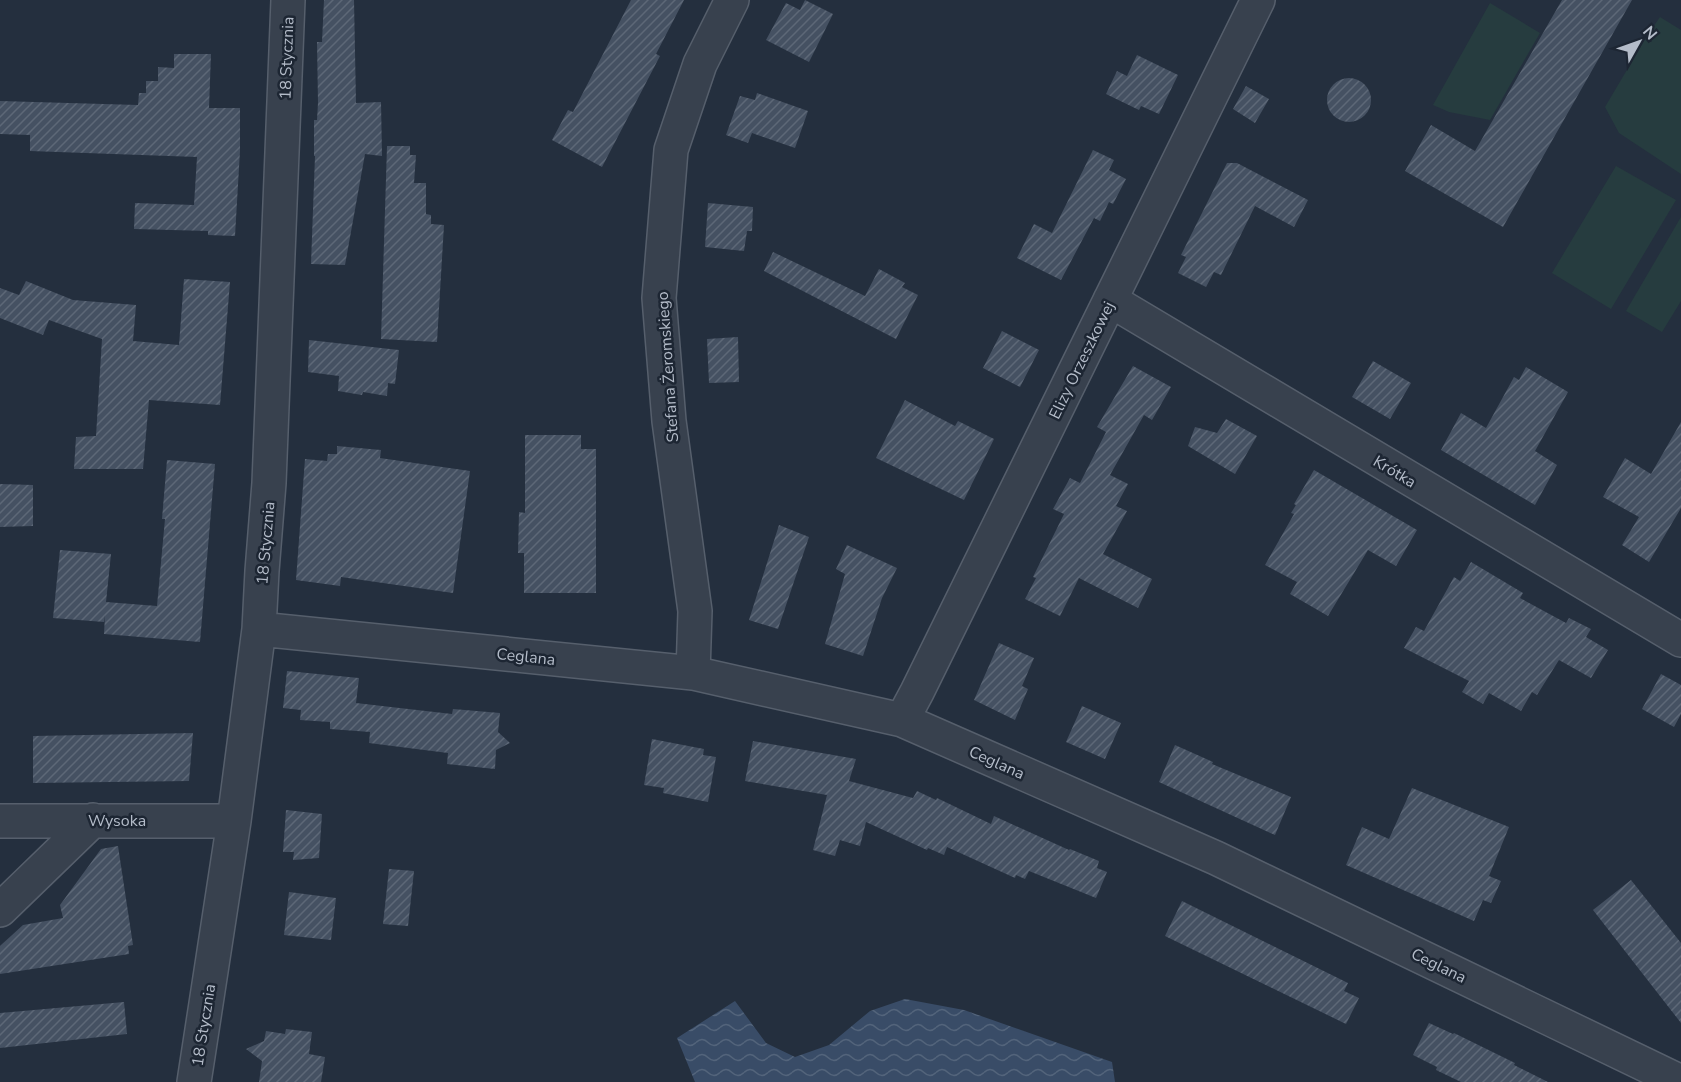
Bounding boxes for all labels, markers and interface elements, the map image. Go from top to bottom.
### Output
north arrow [1609,12,1669,72]
street label: 18 Stycznia [275,16,299,100]
text: N [1637,21,1662,45]
street label: Stefana Żeromskiego [652,291,684,443]
street label: Elizy Orzeszkowej [1044,298,1120,423]
street label: Krótka [1369,450,1420,493]
street label: 18 Stycznia [251,501,281,585]
street label: Ceglana [495,643,556,671]
street label: Ceglana [965,741,1028,785]
street label: Wysoka [88,810,146,832]
street label: Ceglana [1407,943,1470,989]
street label: 18 Stycznia [187,982,221,1068]

